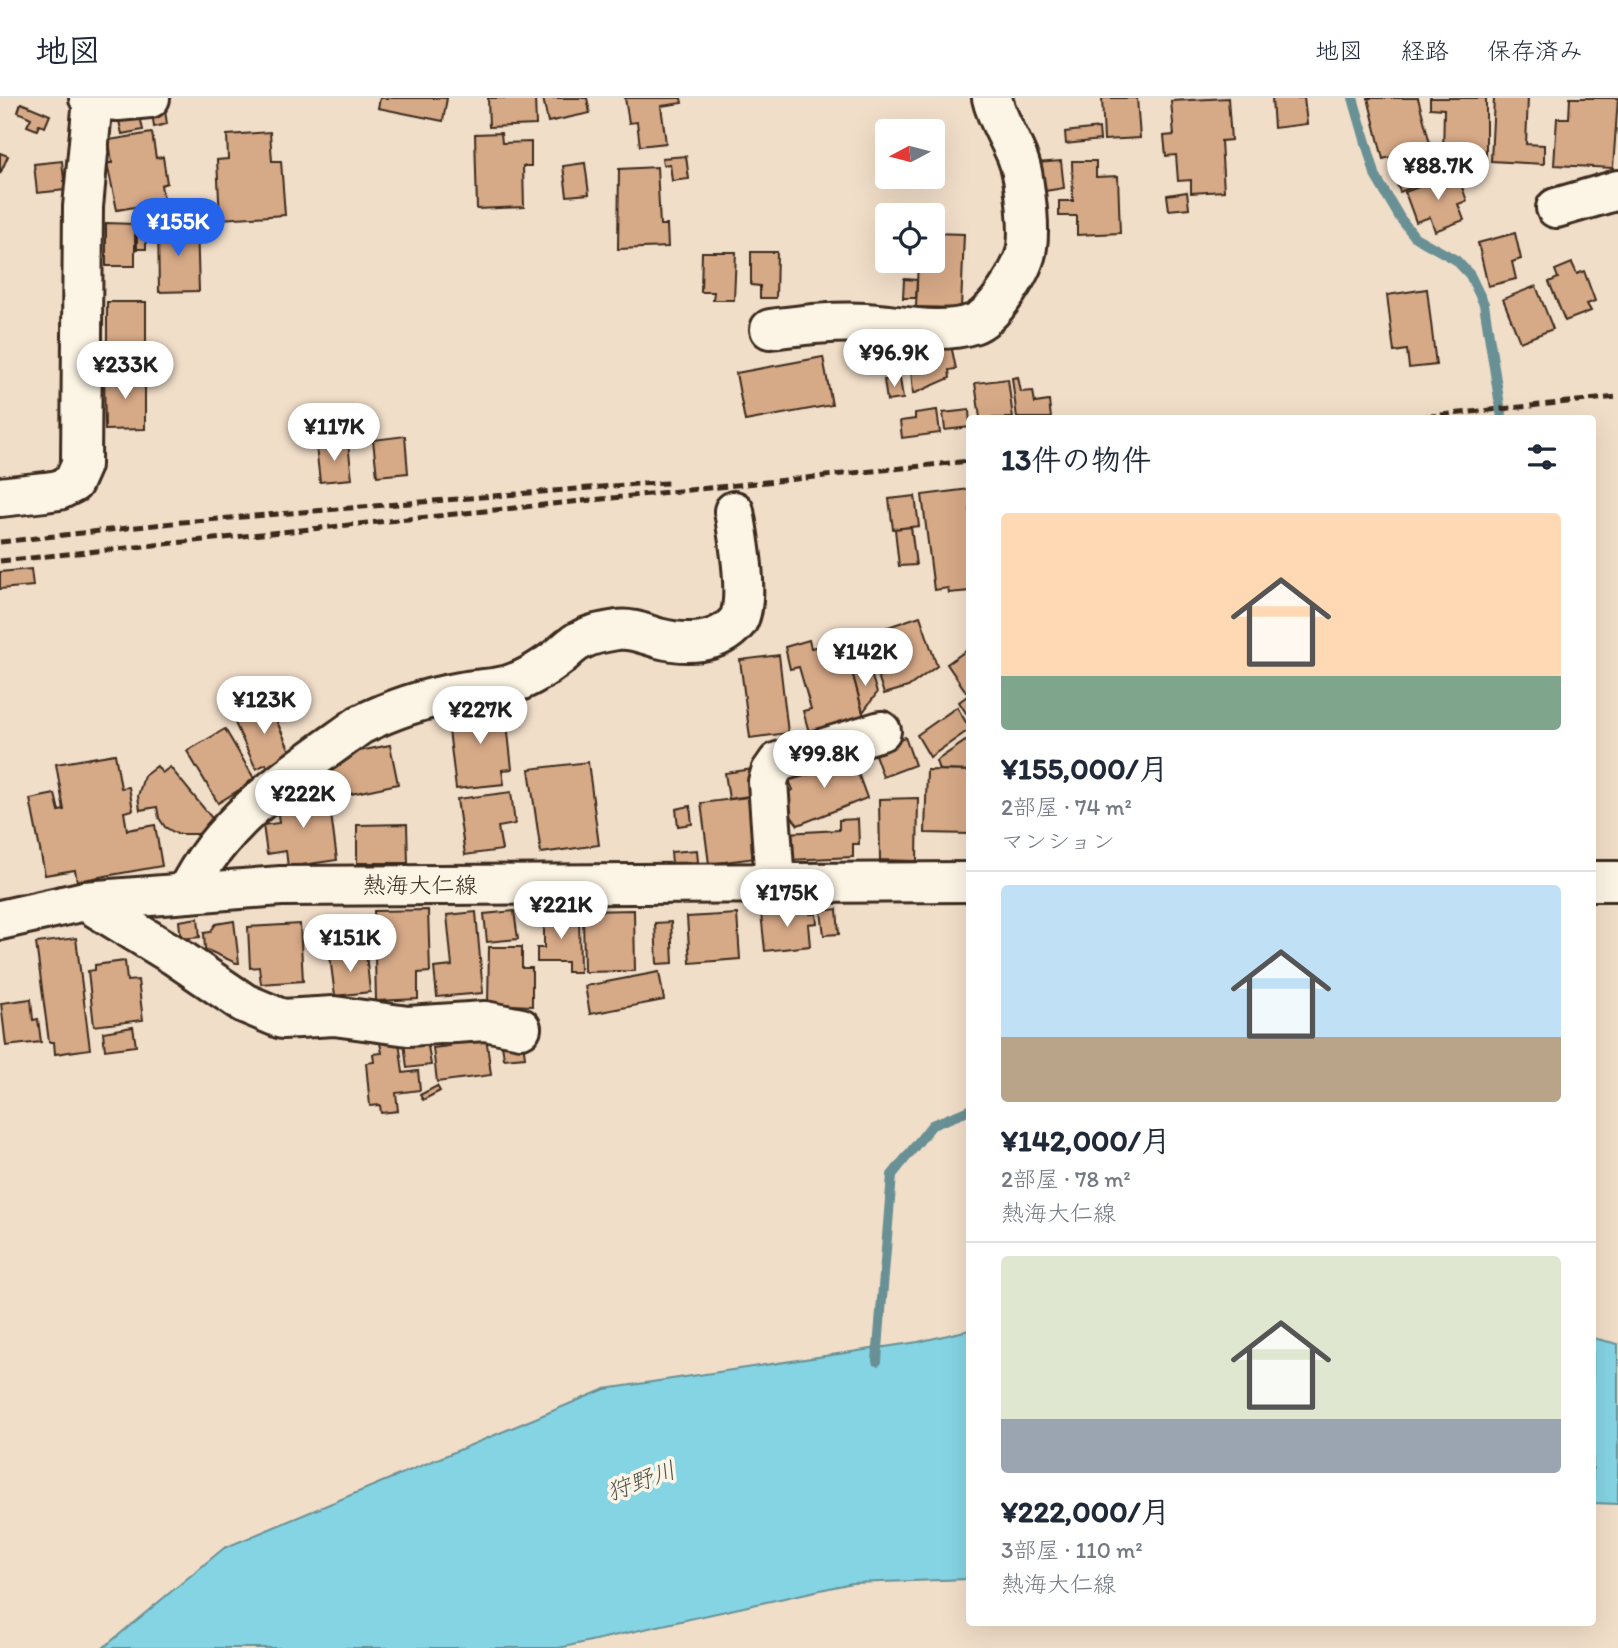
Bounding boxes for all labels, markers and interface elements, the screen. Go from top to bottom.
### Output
text: 地図 [35,31,101,70]
text: 地図 [1315,36,1363,65]
text: 経路 [1401,36,1449,65]
text: 保存済み [1487,36,1583,65]
north arrow [875,119,945,189]
map controls [875,119,945,273]
pin: ¥88.7K [1381,142,1495,202]
text: ¥88.7K [1403,151,1473,179]
pin: ¥155K [129,198,227,258]
button: locate [875,203,945,273]
text: ¥155K [147,207,209,235]
pin: ¥96.9K [837,330,951,389]
text: ¥96.9K [859,338,929,366]
pin: ¥233K [76,342,174,401]
text: ¥233K [93,350,157,378]
pin: ¥117K [285,404,383,463]
text: ¥117K [304,412,364,440]
icon: filters [1523,438,1561,476]
text: 13件の物件 [1001,441,1151,478]
icon: home [1218,559,1344,685]
pin: ¥142K [816,628,914,688]
text: ¥142K [833,637,897,665]
pin: ¥123K [215,676,313,736]
text: ¥123K [233,685,295,713]
pin: ¥227K [431,686,529,746]
text: ¥227K [448,695,512,723]
pin: ¥99.8K [767,730,881,790]
text: ¥99.8K [789,739,859,767]
text: ¥155,000/月 [1001,750,1168,787]
pin: ¥222K [254,770,352,830]
text: ¥222K [271,779,335,807]
text: 2部屋 · 74 m² [1001,793,1132,821]
text: マンション [1001,827,1115,855]
pin: ¥175K [738,870,836,929]
street label: 熱海大仁線 [363,871,478,899]
text: ¥175K [756,878,818,906]
pin: ¥221K [512,882,610,941]
text: ¥221K [530,890,592,918]
pin: ¥151K [301,914,399,974]
text: ¥151K [320,923,381,951]
icon: home [1218,931,1344,1057]
text: ¥142,000/月 [1001,1122,1171,1159]
text: 2部屋 · 78 m² [1001,1165,1131,1193]
text: 熱海大仁線 [1001,1199,1116,1227]
icon: home [1218,1302,1344,1428]
water label: 狩野川 [602,1455,680,1506]
text: ¥222,000/月 [1001,1493,1170,1530]
text: 3部屋 · 110 m² [1001,1536,1143,1564]
text: 熱海大仁線 [1001,1570,1116,1598]

